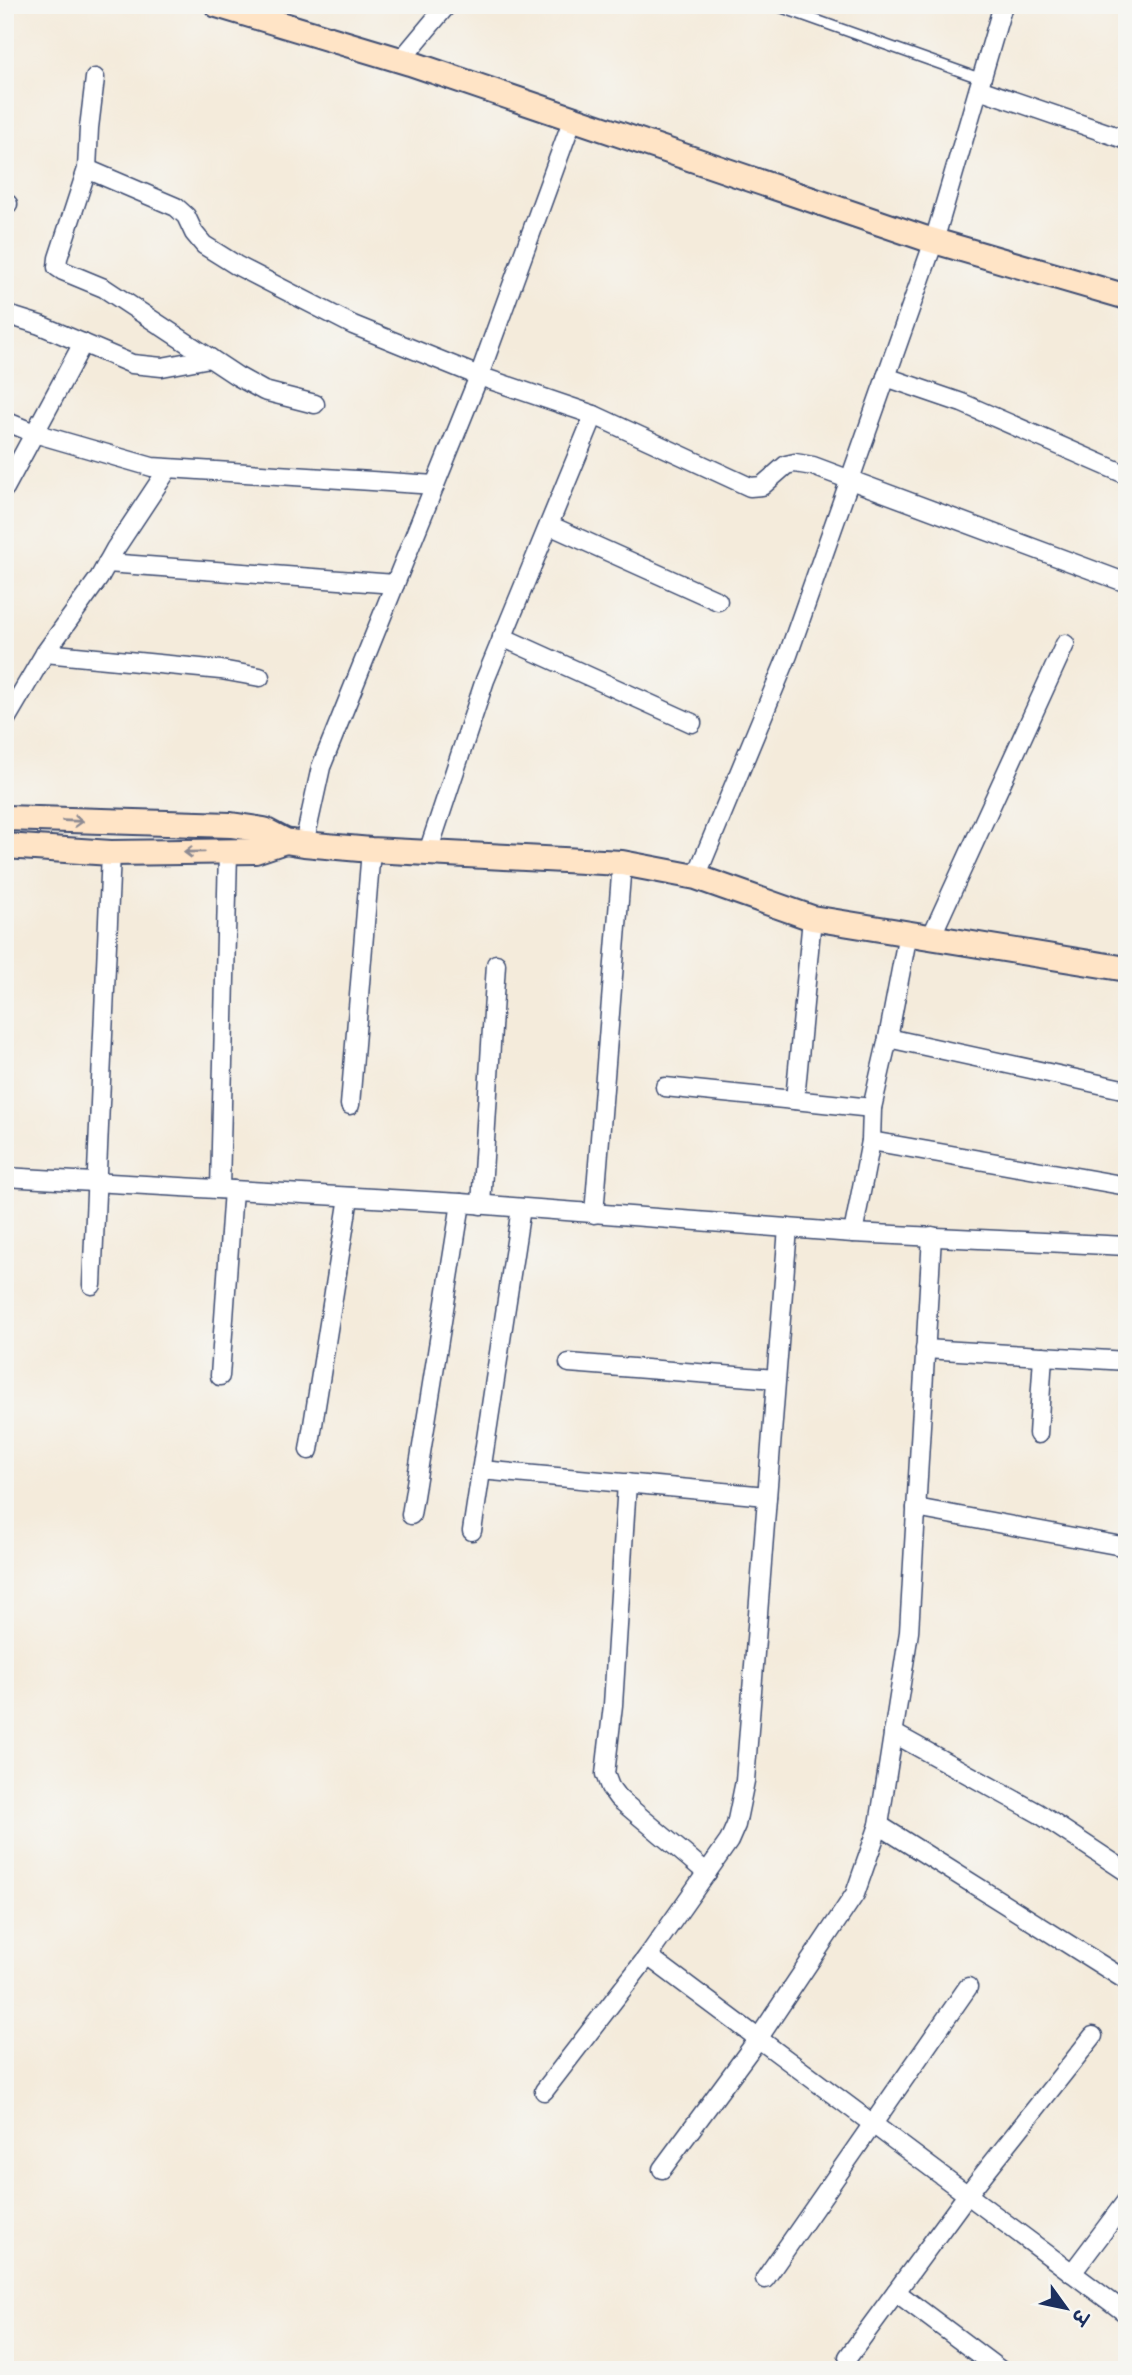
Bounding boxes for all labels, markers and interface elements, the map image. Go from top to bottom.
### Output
one-way arrow [62,814,85,827]
one-way arrow [182,845,205,859]
north arrow [1030,2274,1100,2344]
text: उ [1063,2302,1092,2329]

